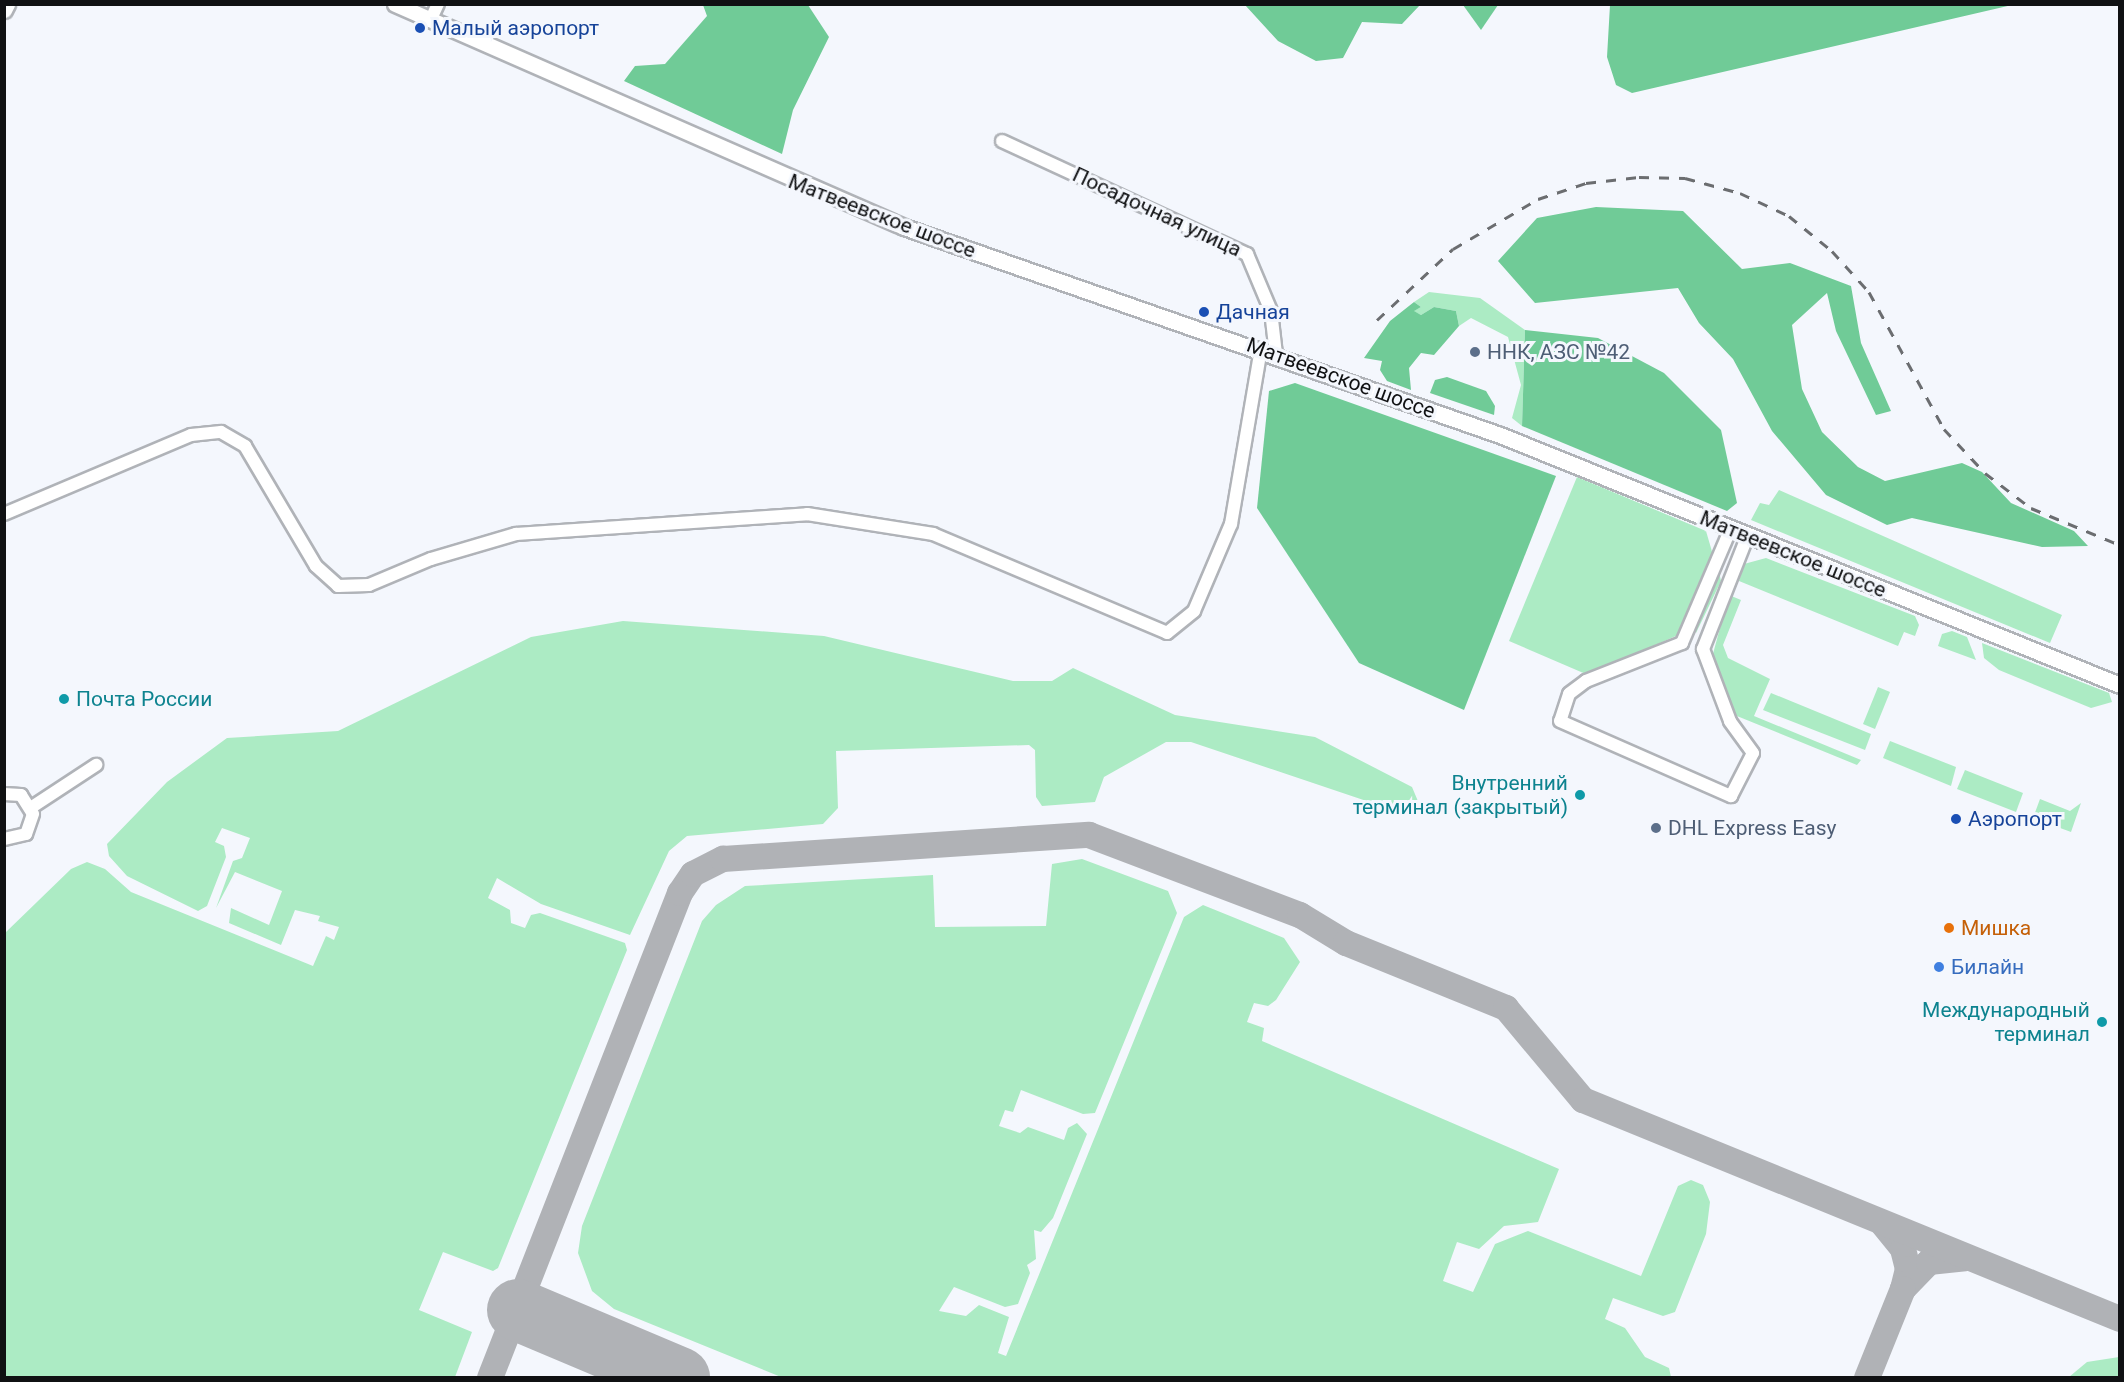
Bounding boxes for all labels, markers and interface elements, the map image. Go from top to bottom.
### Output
place label: Малый аэропорт [432,15,599,41]
marker: Малый аэропорт [413,21,427,35]
street label: Посадочная улица [1069,162,1245,262]
street label: Матвеевское шоссе [785,169,979,263]
place label: Дачная [1216,299,1290,325]
marker: Дачная [1197,305,1211,319]
street label: Матвеевское шоссе [1243,332,1439,424]
place label: ННК, АЗС №42 [1487,339,1630,365]
marker: ННК, АЗС №42 [1468,345,1482,359]
street label: Матвеевское шоссе [1696,505,1890,603]
place label: Почта России [76,686,212,712]
marker: Почта России [57,692,71,706]
place label: Внутренний терминал (закрытый) [1353,770,1568,820]
marker: Внутренний терминал (закрытый) [1573,788,1587,802]
place label: Аэропорт [1968,806,2062,832]
marker: Аэропорт [1949,812,1963,826]
place label: DHL Express Easy [1668,815,1837,841]
marker: DHL Express Easy [1649,821,1663,835]
place label: Мишка [1961,915,2031,941]
marker: Мишка [1942,921,1956,935]
place label: Билайн [1951,954,2024,980]
marker: Билайн [1932,960,1946,974]
place label: Международный терминал [1922,997,2090,1047]
marker: Международный терминал [2095,1015,2109,1029]

